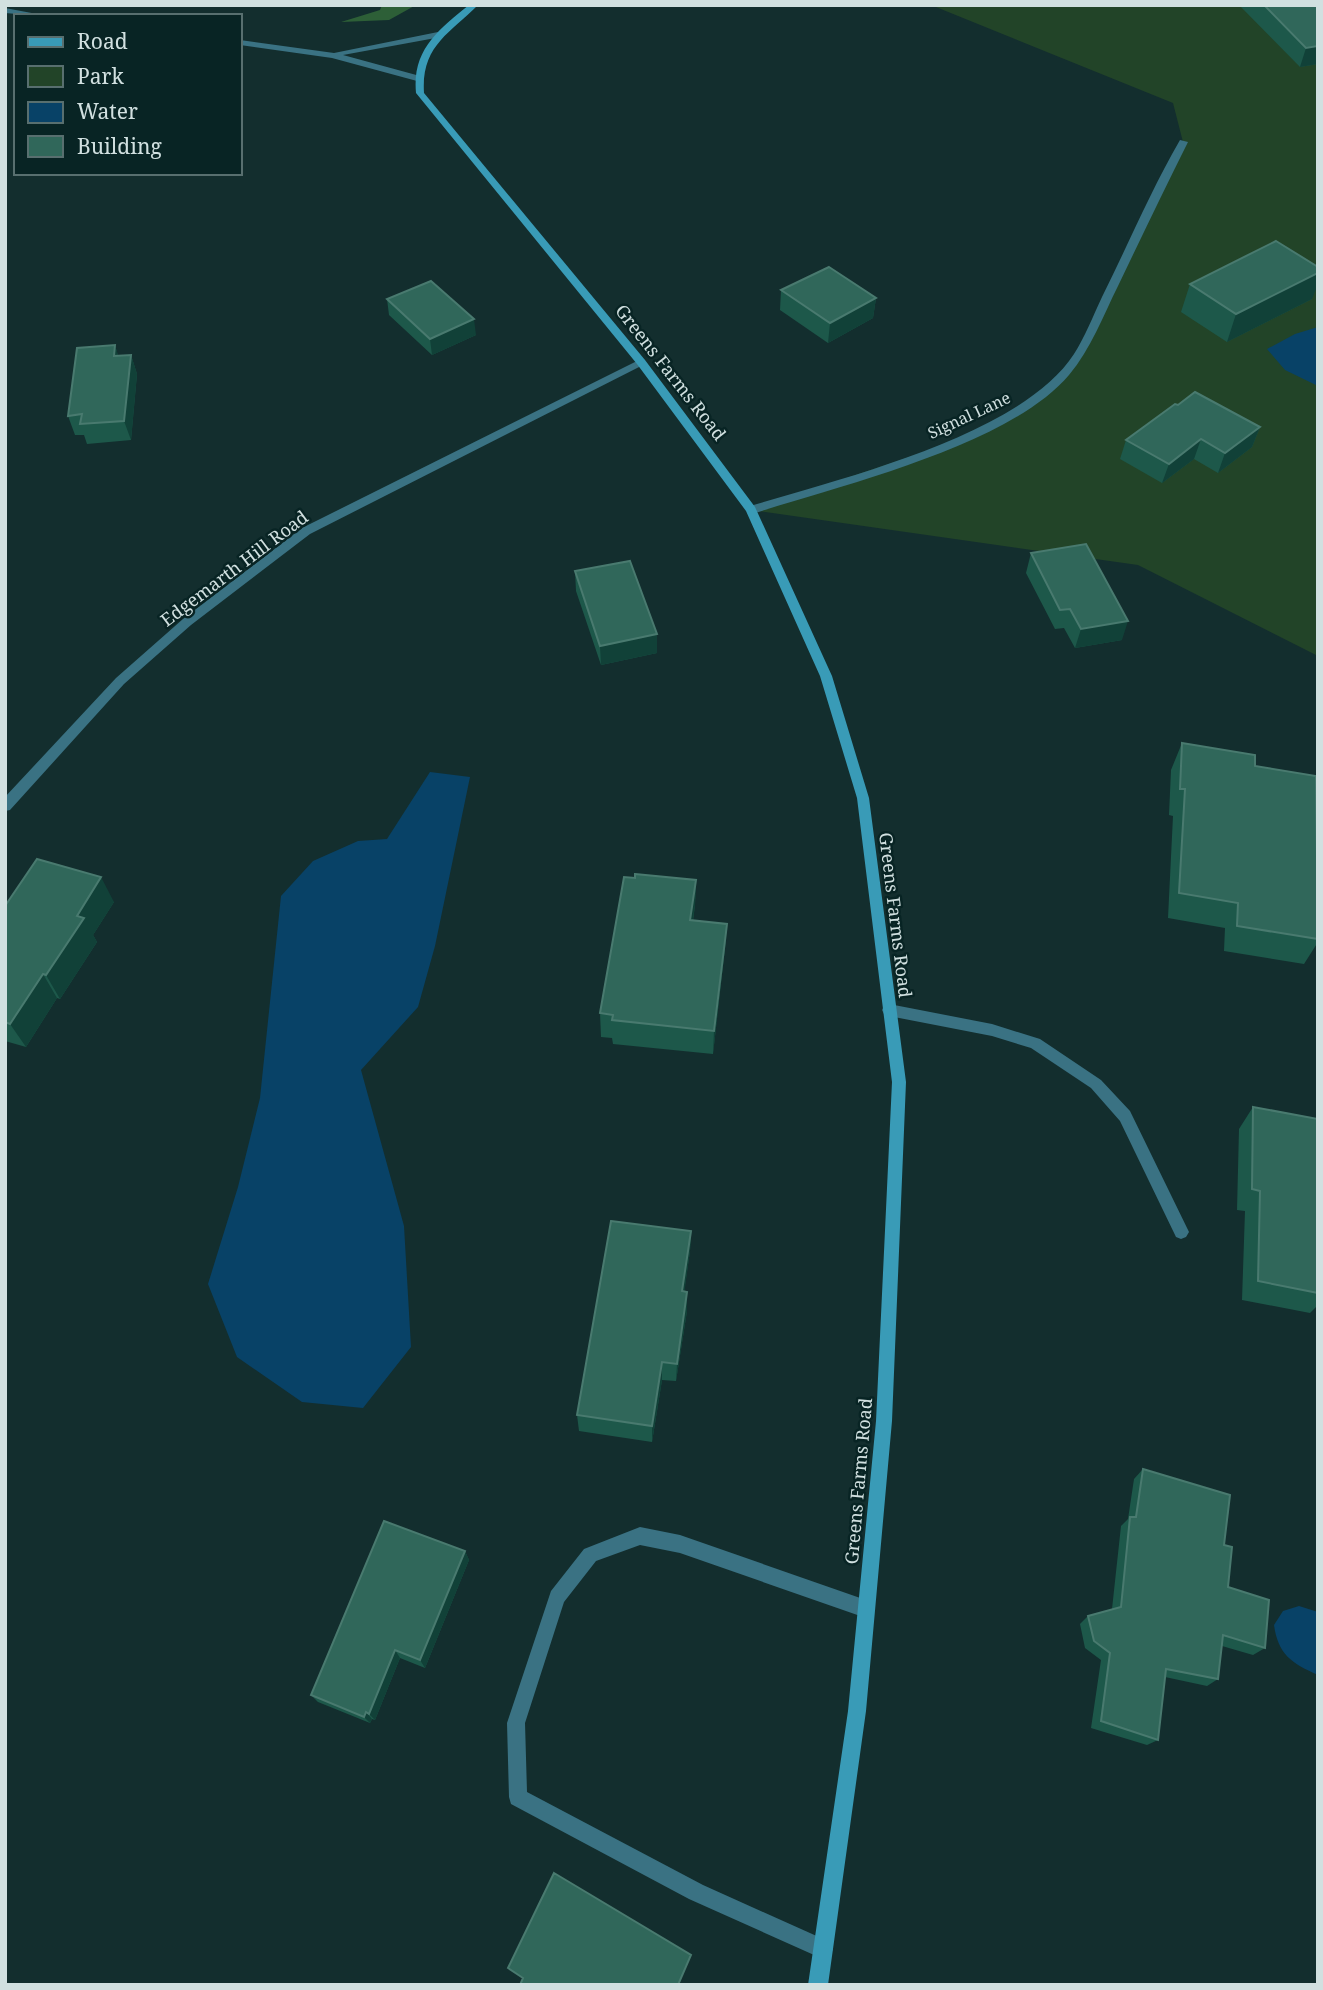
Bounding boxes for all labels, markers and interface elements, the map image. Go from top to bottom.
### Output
legend [14,14,242,175]
text: Road [77,27,128,55]
text: Park [77,62,124,90]
text: Water [77,97,138,125]
text: Building [77,132,162,160]
street label: Greens Farms Road [610,299,732,445]
street label: Signal Lane [924,386,1014,444]
street label: Edgemarth Hill Road [155,505,313,631]
street label: Greens Farms Road [874,831,918,999]
street label: Greens Farms Road [839,1397,877,1565]

